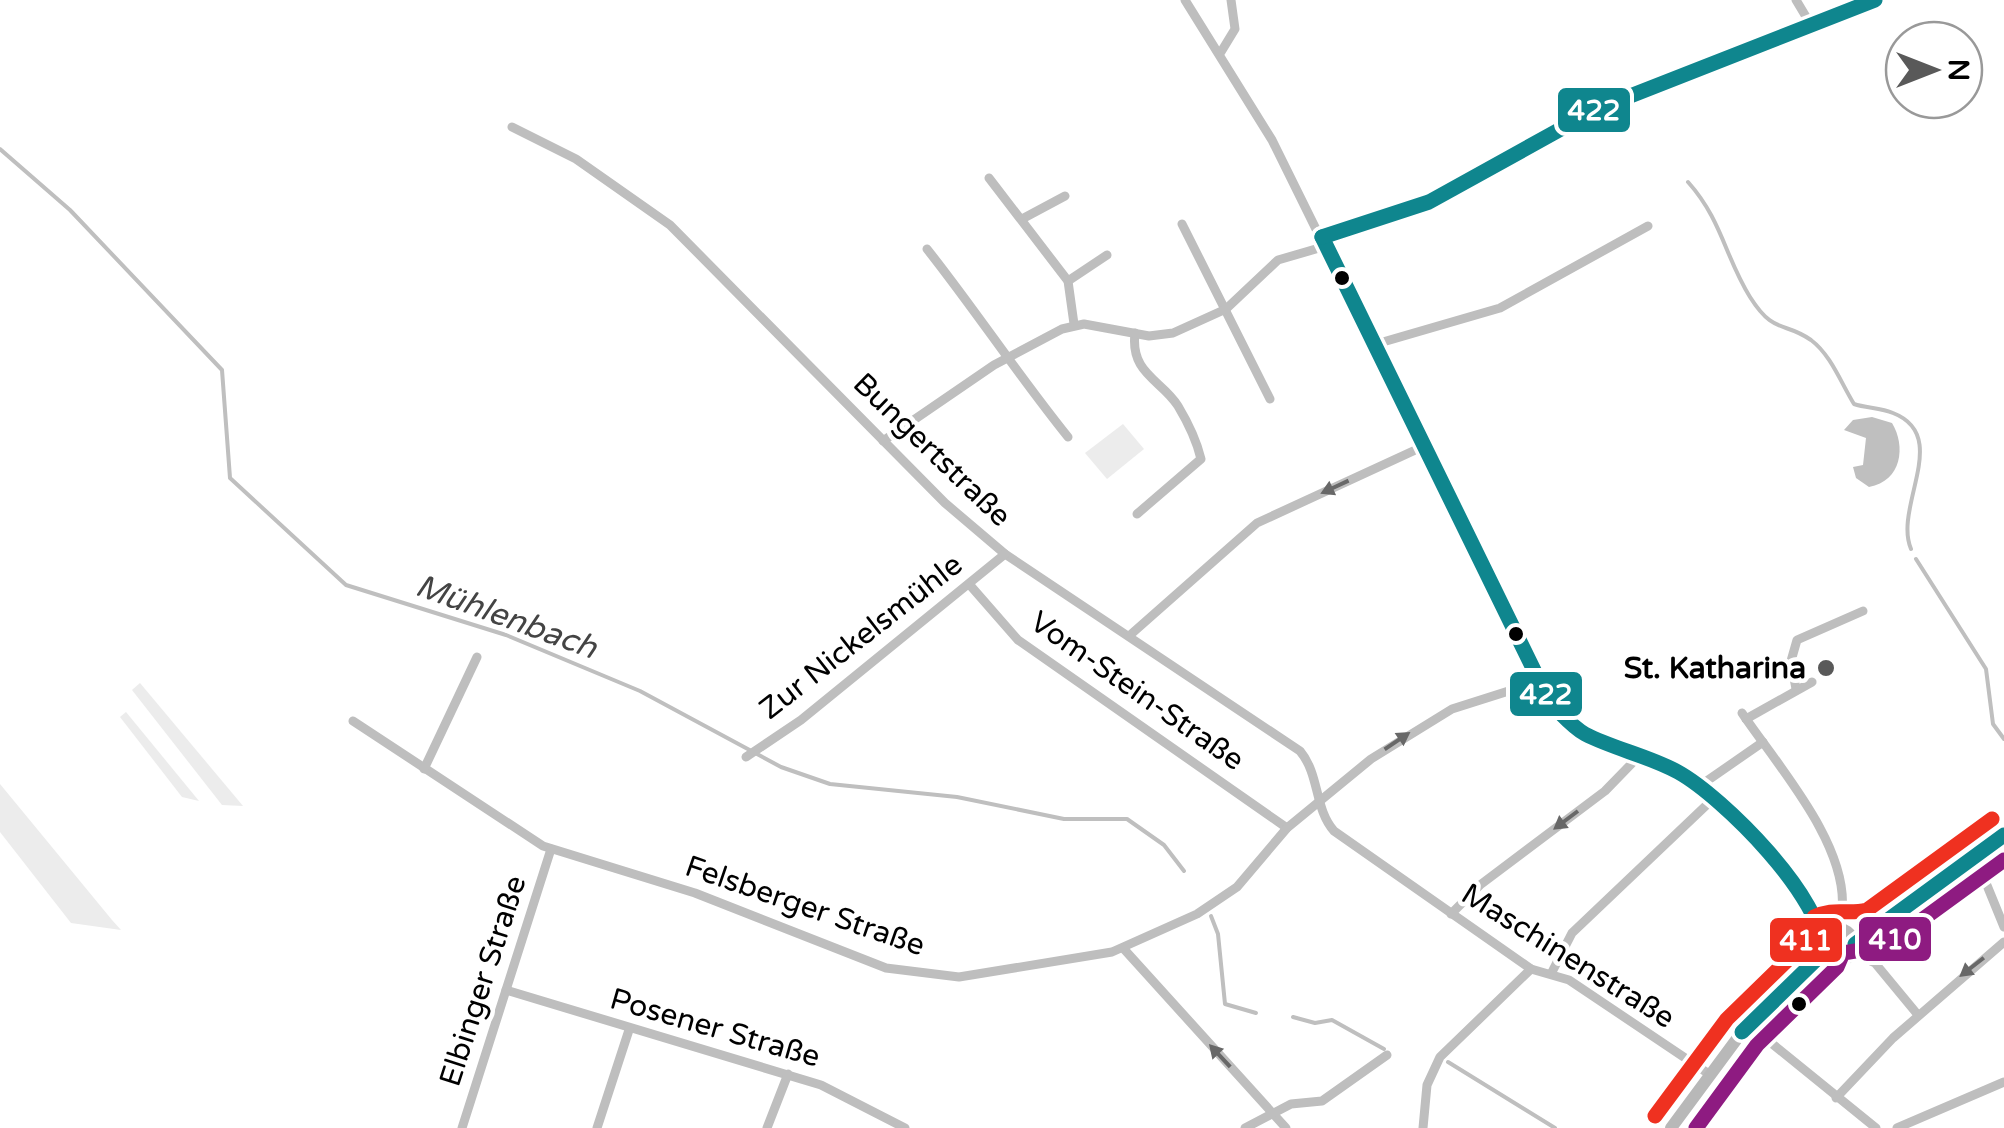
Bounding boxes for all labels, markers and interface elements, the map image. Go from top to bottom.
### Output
north arrow [1884,20,1984,120]
text: N [1941,59,1975,81]
line badge: 422 [1556,86,1632,134]
text: 422 [1568,94,1620,128]
unlabelled marker [1332,268,1352,288]
street label: Bungertstraße [845,365,1019,535]
one-way arrow [1320,479,1350,495]
street label: Zur Nickelsmühle [752,546,970,728]
water label: Mühlenbach [410,567,603,668]
street label: Vom-Stein-Straße [1023,603,1251,779]
unlabelled marker [1506,624,1526,644]
place label: St. Katharina [1624,650,1806,687]
marker: St. Katharina [1815,657,1837,679]
line badge: 422 [1508,670,1584,718]
text: 422 [1520,678,1572,712]
one-way arrow [1384,732,1411,750]
one-way arrow [1553,810,1579,830]
street label: Felsberger Straße [680,848,930,964]
street label: Elbinger Straße [432,871,534,1091]
street label: Maschinenstraße [1454,875,1682,1037]
line badge: 410 [1857,915,1933,963]
line badge: 411 [1768,916,1844,964]
text: 410 [1869,923,1921,957]
text: 411 [1780,924,1832,958]
one-way arrow [1959,956,1985,977]
street label: Posener Straße [606,980,824,1076]
unlabelled marker [1789,994,1809,1014]
one-way arrow [1209,1044,1232,1068]

